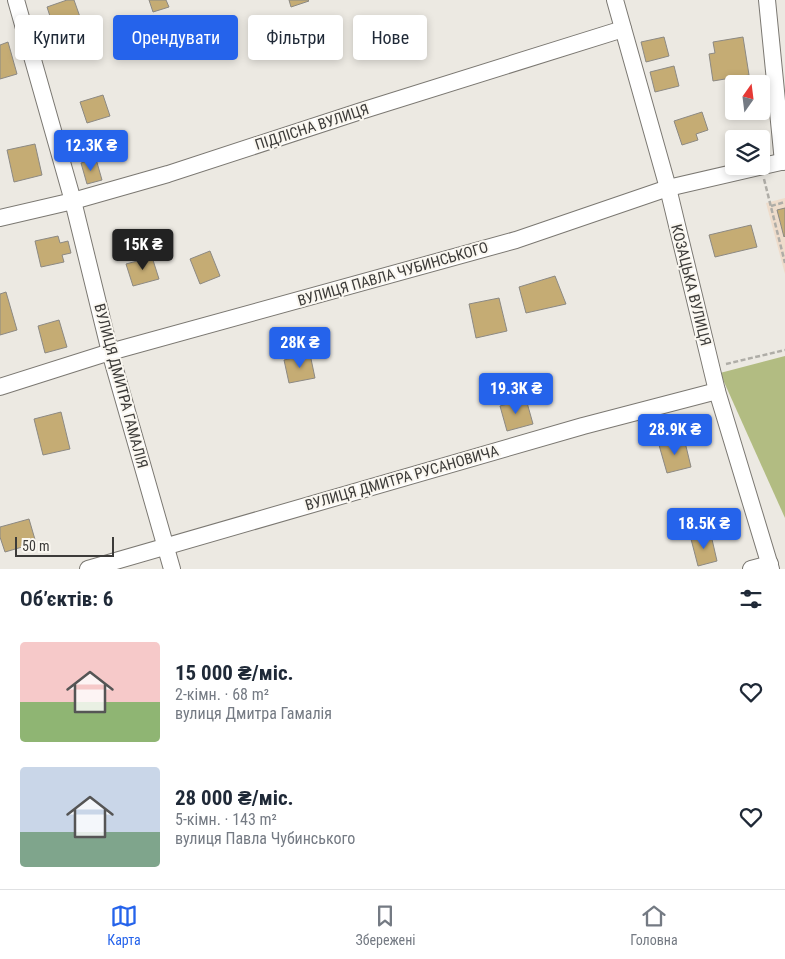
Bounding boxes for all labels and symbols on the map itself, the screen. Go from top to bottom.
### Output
north arrow [725,75,770,120]
street label: ПІДЛІСНА ВУЛИЦЯ [253,100,371,154]
pin: 12.3K ₴ [45,130,137,172]
street label: КОЗАЦЬКА ВУЛИЦЯ [667,222,715,348]
pin: 15K ₴ [108,228,178,271]
street label: ВУЛИЦЯ ПАВЛА ЧУБИНСЬКОГО [296,238,490,310]
street label: ВУЛИЦЯ ДМИТРА ГАМАЛІЯ [90,302,152,470]
pin: 28K ₴ [265,326,335,369]
pin: 19.3K ₴ [470,372,562,415]
pin: 28.9K ₴ [629,414,721,456]
street label: ВУЛИЦЯ ДМИТРА РУСАНОВИЧА [303,442,501,514]
pin: 18.5K ₴ [658,508,750,550]
scale bar [15,534,114,557]

